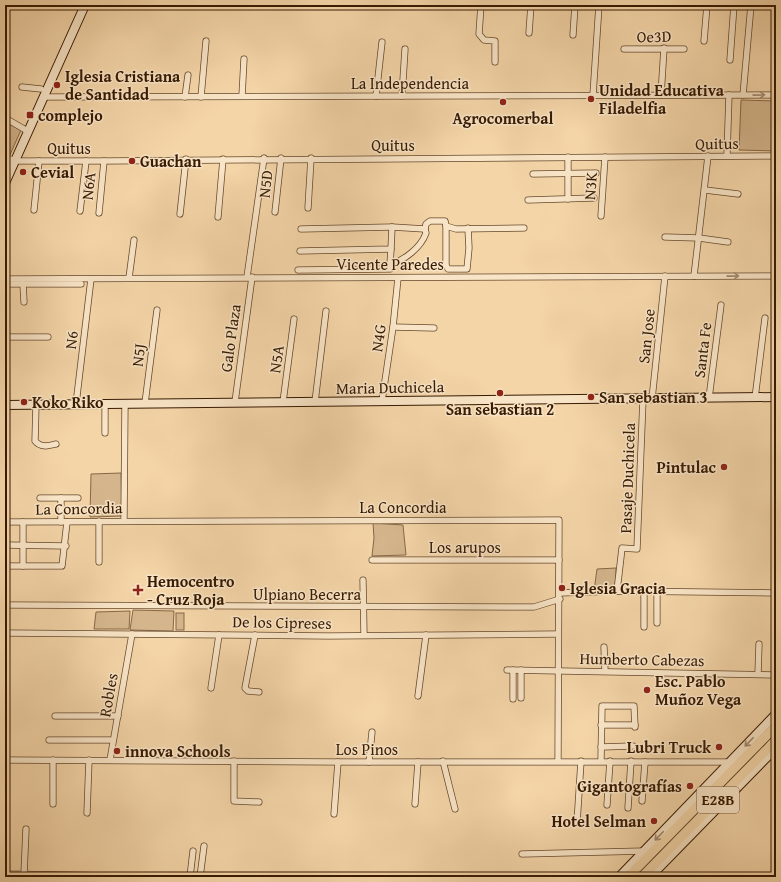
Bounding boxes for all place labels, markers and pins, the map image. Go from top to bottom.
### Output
place label: Iglesia Cristiana de Santidad [65,64,181,106]
place label: Unidad Educativa Filadelfia [599,78,725,120]
marker: Iglesia Cristiana de Santidad [52,80,62,90]
marker: Unidad Educativa Filadelfia [586,94,596,104]
marker: Agrocomerbal [498,97,508,107]
place label: complejo [38,103,103,127]
place label: Agrocomerbal [452,106,554,130]
marker: complejo [25,110,35,120]
place label: Guachan [140,149,202,173]
marker: Guachan [127,156,137,166]
place label: Cevial [31,160,74,184]
marker: Cevial [18,167,28,177]
place label: San sebastian 3 [599,385,708,409]
marker: San sebastian 2 [495,388,505,398]
place label: Koko Riko [32,390,104,414]
marker: San sebastian 3 [586,392,596,402]
marker: Koko Riko [19,397,29,407]
place label: San sebastian 2 [446,397,554,421]
place label: Pintulac [657,455,717,479]
marker: Pintulac [719,462,729,472]
place label: Hemocentro - Cruz Roja [147,569,235,611]
place label: Iglesia Gracia [570,576,667,600]
marker: Iglesia Gracia [557,583,567,593]
marker: Hemocentro - Cruz Roja [132,584,144,596]
place label: Esc. Pablo Muñoz Vega [655,669,742,711]
marker: Esc. Pablo Muñoz Vega [642,685,652,695]
place label: Lubri Truck [627,735,712,759]
place label: innova Schools [125,739,231,763]
marker: Lubri Truck [714,742,724,752]
marker: innova Schools [112,746,122,756]
place label: Gigantografías [577,774,682,798]
marker: Gigantografías [685,781,695,791]
place label: Hotel Selman [551,809,647,833]
marker: Hotel Selman [649,816,659,826]

